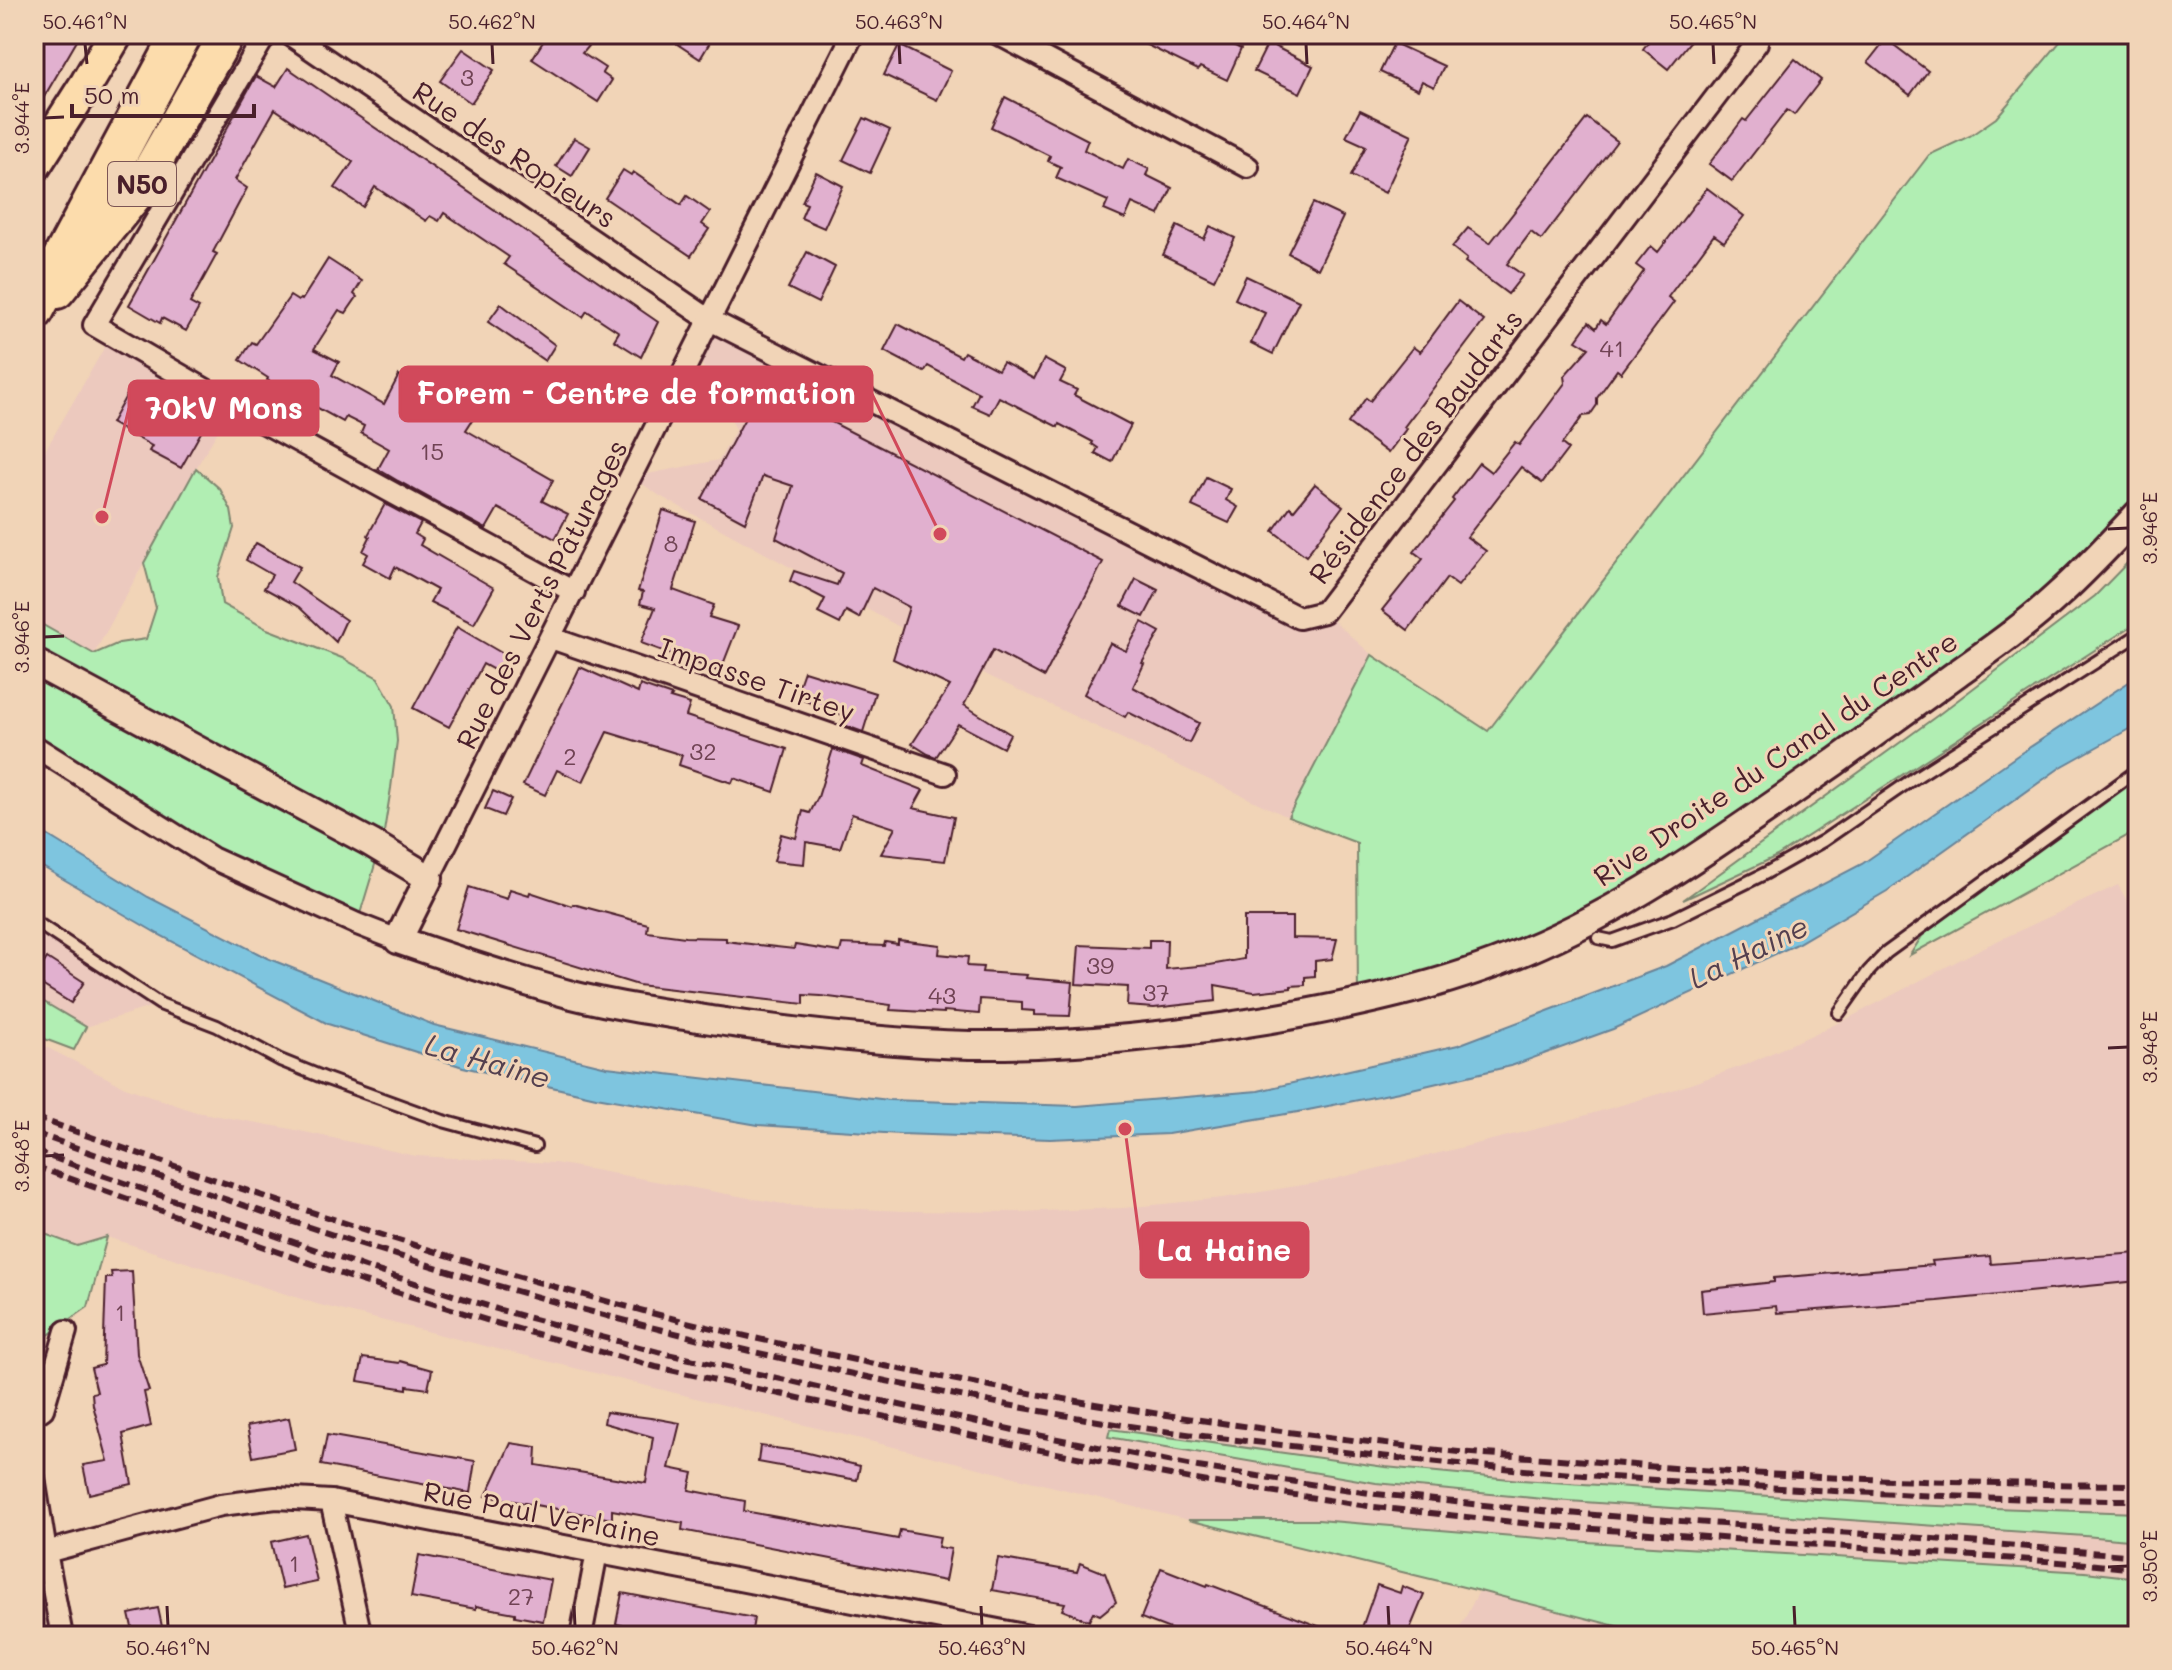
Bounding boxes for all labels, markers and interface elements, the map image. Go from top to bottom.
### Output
text: 50.461°N [42,8,128,34]
text: 50.462°N [448,8,536,34]
text: 50.463°N [855,8,943,34]
text: 50.464°N [1262,8,1350,34]
text: 50.465°N [1669,8,1757,34]
house number: 3 [460,61,474,92]
scale bar [72,68,254,118]
street label: Rue des Ropieurs [406,73,624,235]
text: 50 m [84,79,140,110]
text: 3.944°E [8,82,34,154]
road number: N50 [108,162,176,206]
street label: Résidence des Baudarts [1300,302,1530,590]
house number: 41 [1600,332,1624,363]
callout: Forem - Centre de formation [400,367,872,421]
text: Forem - Centre de formation [416,372,856,412]
callout: 70kV Mons [129,381,318,435]
text: 70kV Mons [145,387,303,427]
street label: Rue des Verts Pâturages [447,433,635,755]
house number: 15 [420,435,444,466]
text: 3.946°E [2136,492,2162,564]
house number: 8 [664,527,678,558]
text: 3.946°E [8,601,34,673]
street label: Rive Droite du Canal du Centre [1586,622,1964,894]
street label: Impasse Tirtey [654,629,860,729]
house number: 32 [689,735,717,766]
house number: 2 [563,740,577,771]
water label: La Haine [1681,905,1815,997]
house number: 39 [1086,949,1114,980]
house number: 37 [1142,976,1170,1007]
house number: 43 [928,979,956,1010]
text: 3.948°E [2136,1011,2162,1083]
water label: La Haine [421,1023,555,1097]
text: 3.948°E [8,1120,34,1192]
callout: La Haine [1141,1223,1308,1277]
text: La Haine [1157,1229,1291,1269]
house number: 1 [115,1296,125,1327]
street label: Rue Paul Verlaine [420,1472,664,1554]
text: 3.950°E [2136,1530,2162,1602]
house number: 1 [289,1547,299,1578]
house number: 27 [508,1580,534,1611]
text: 50.461°N [125,1634,211,1660]
text: 50.462°N [531,1634,619,1660]
text: 50.463°N [938,1634,1026,1660]
text: 50.464°N [1345,1634,1433,1660]
text: 50.465°N [1751,1634,1839,1660]

